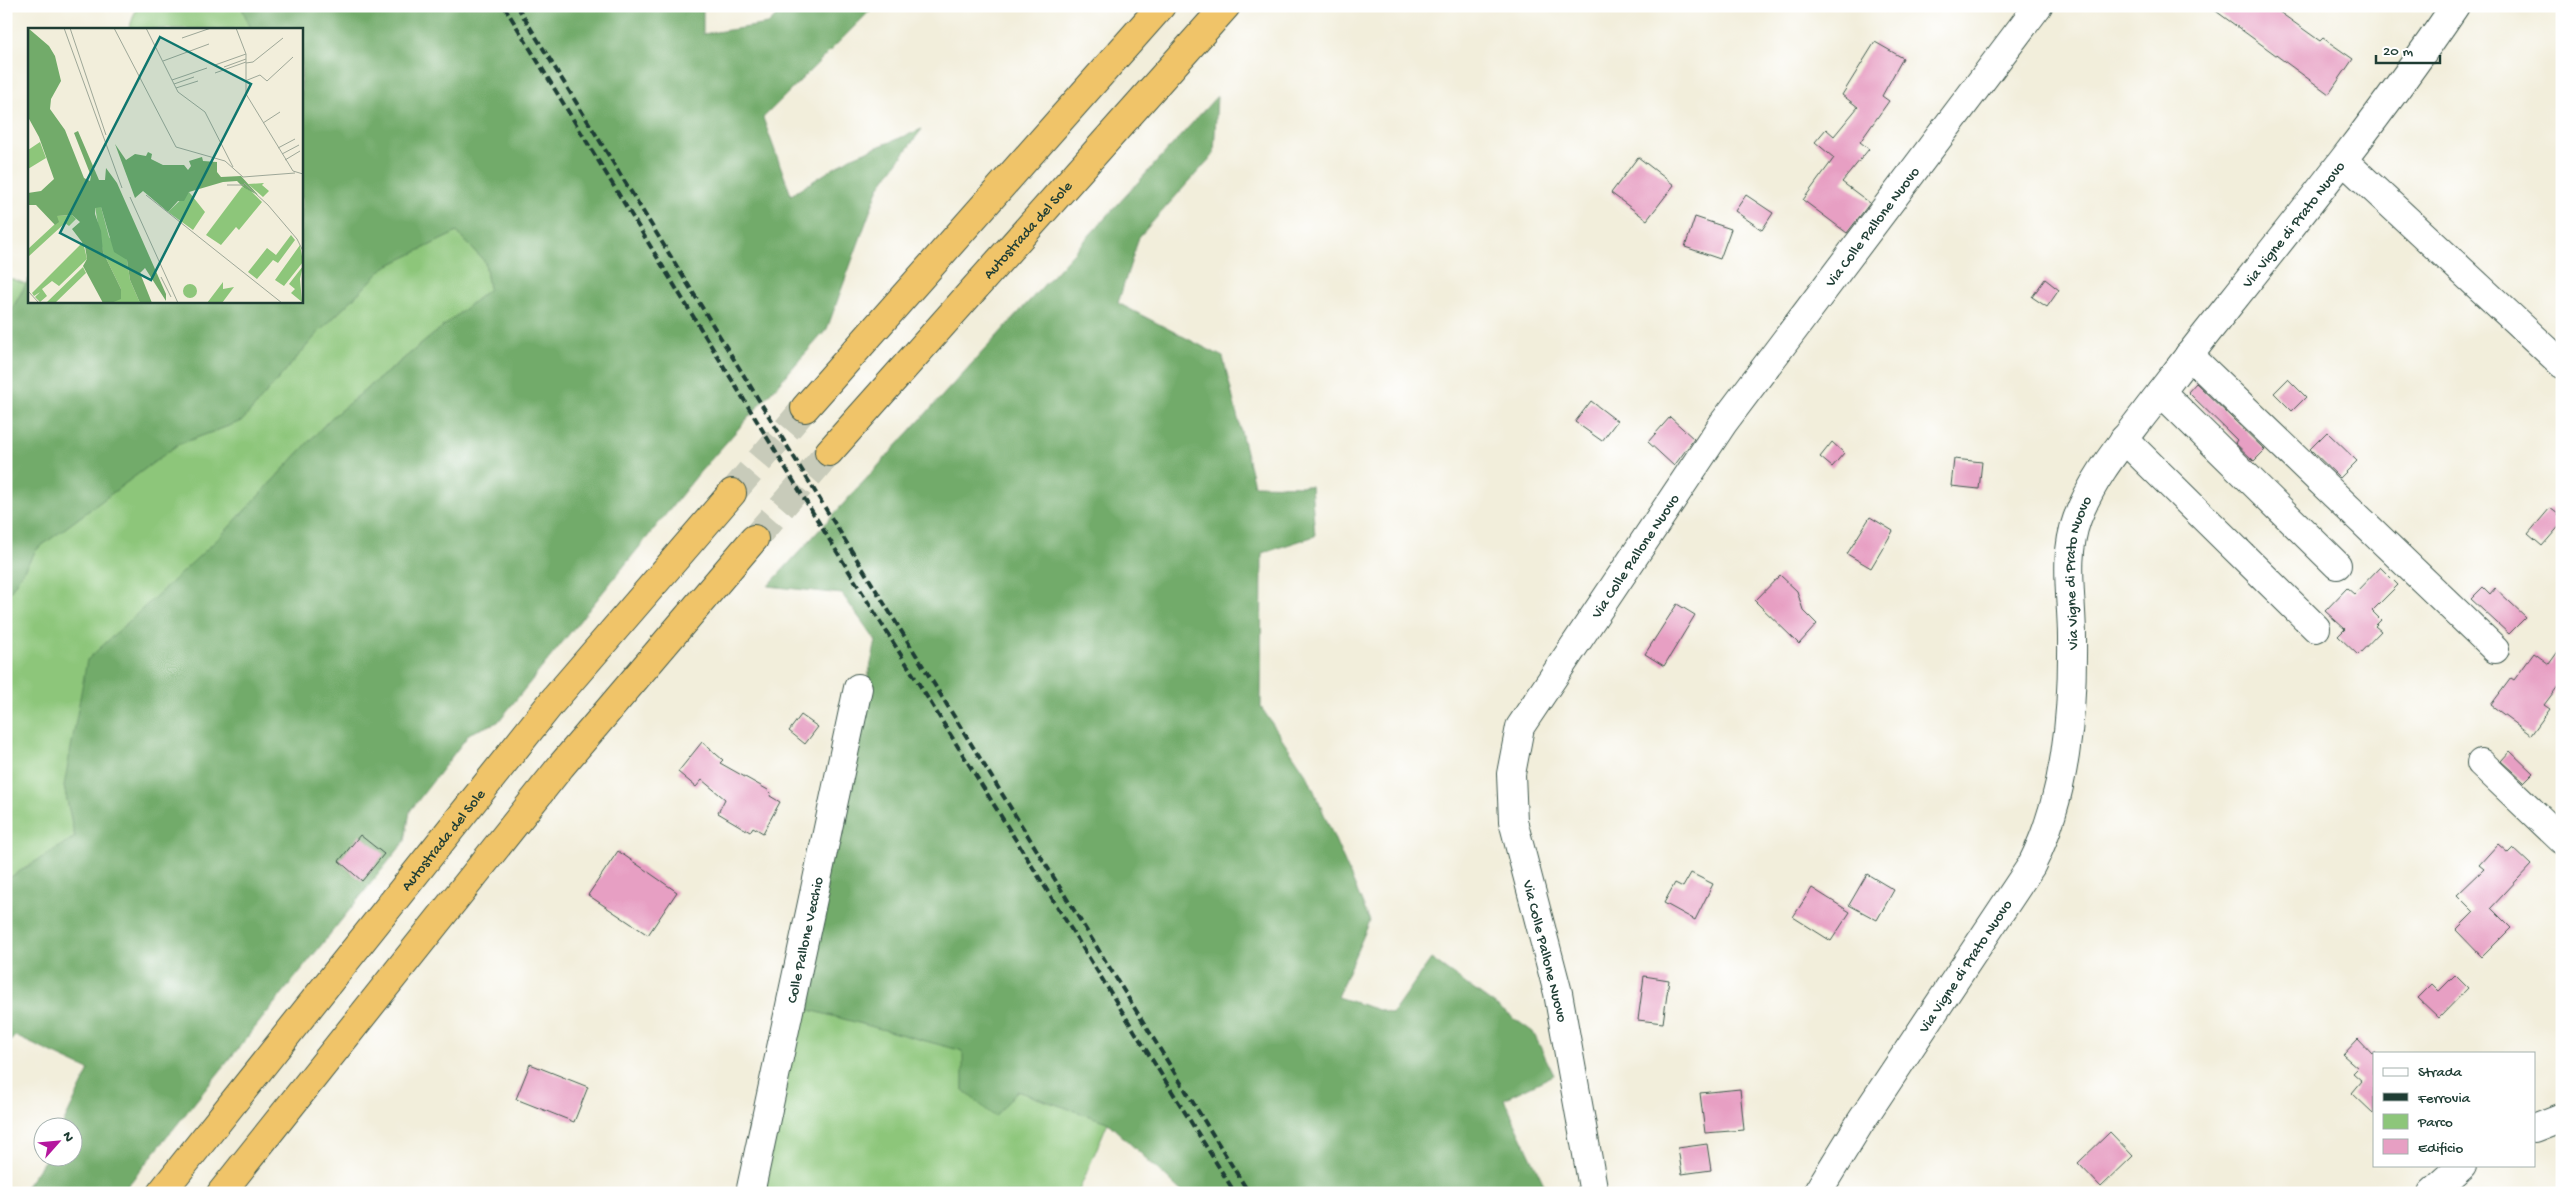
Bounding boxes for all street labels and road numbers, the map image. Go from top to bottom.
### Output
street label: Via Vigne di Prato Nuovo [2238,158,2350,293]
street label: Via Colle Pallone Nuovo [1822,164,1925,292]
street label: Autostrada del Sole [980,178,1077,283]
street label: Via Colle Pallone Nuovo [1588,491,1684,623]
street label: Via Vigne di Prato Nuovo [2062,493,2097,651]
street label: Autostrada del Sole [398,786,490,895]
street label: Colle Pallone Vecchio [784,875,828,1005]
street label: Via Colle Pallone Nuovo [1517,878,1570,1025]
street label: Via Vigne di Prato Nuovo [1915,897,2017,1038]

